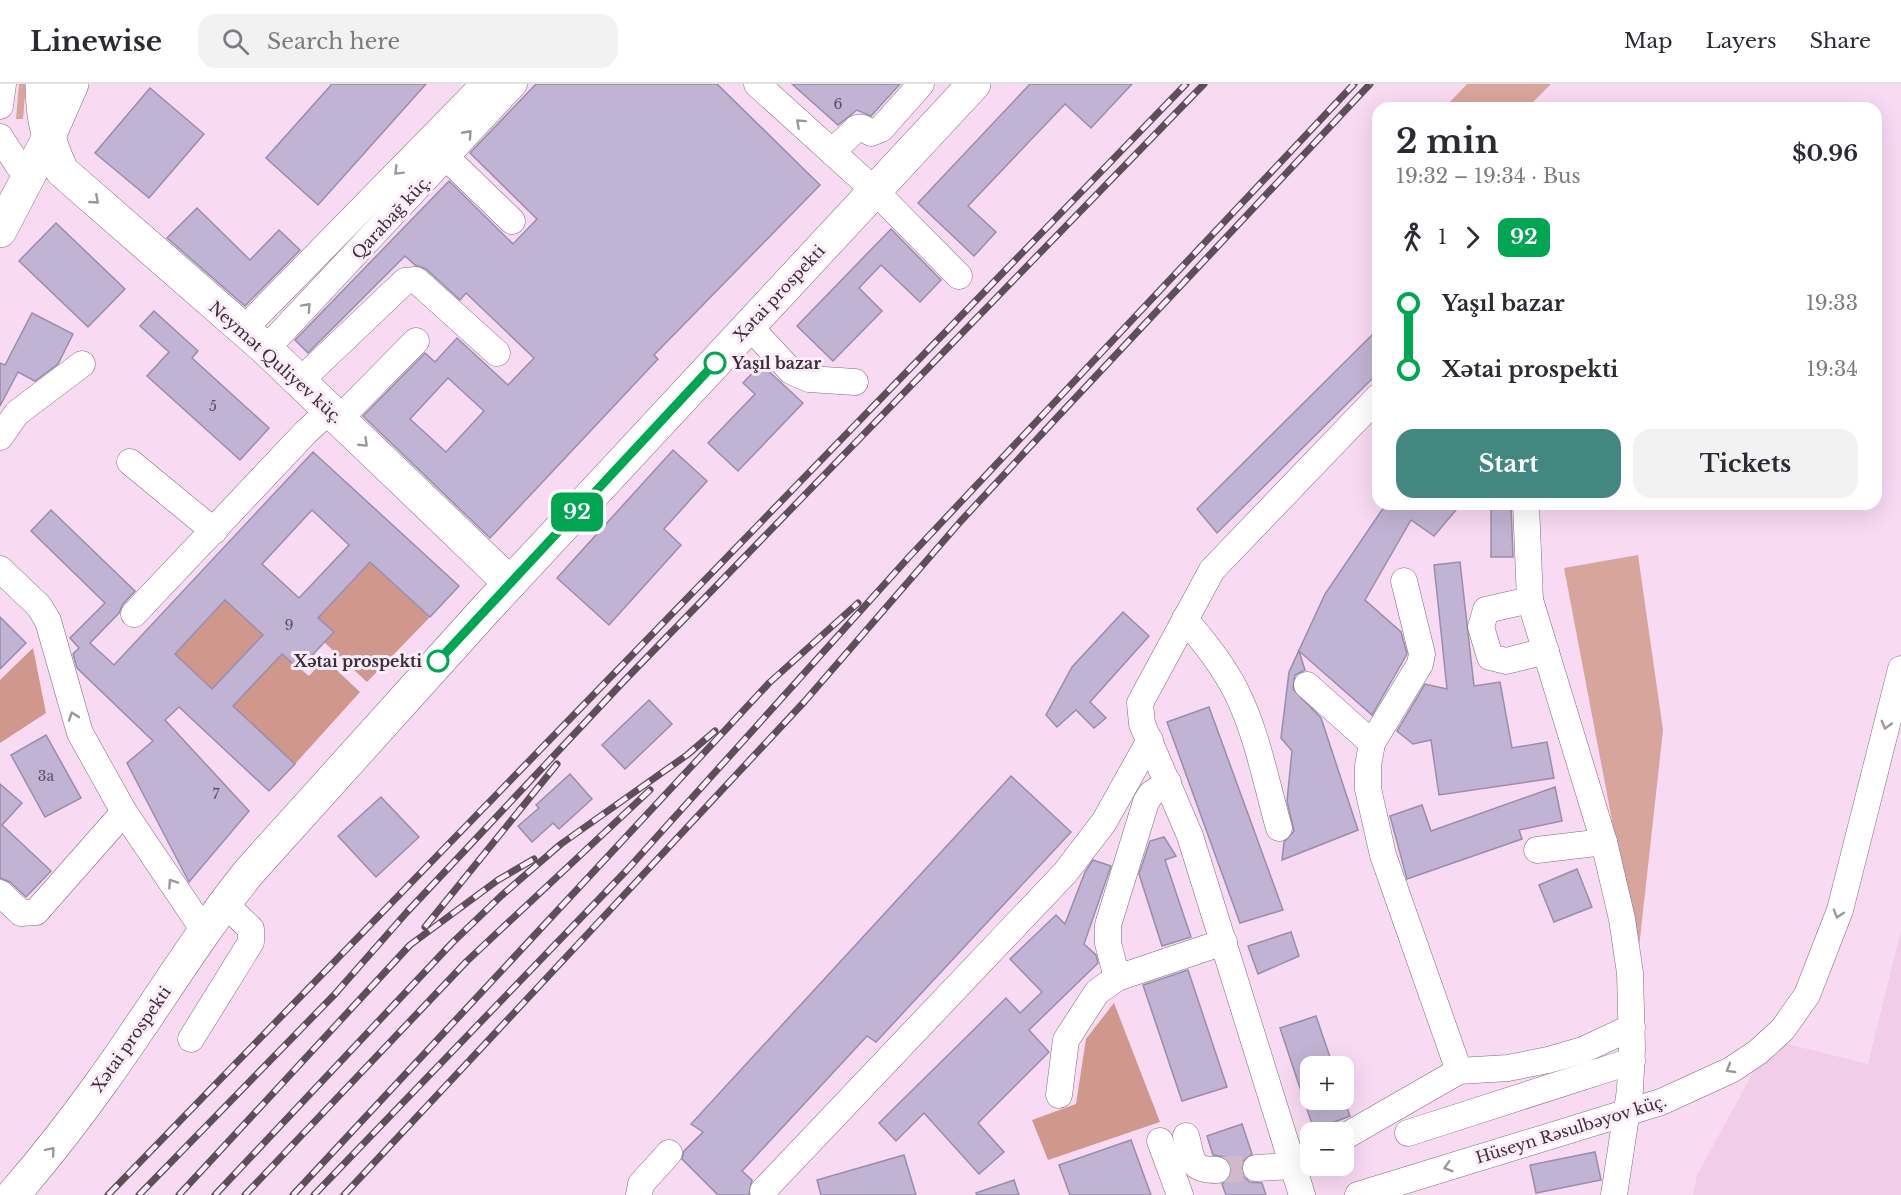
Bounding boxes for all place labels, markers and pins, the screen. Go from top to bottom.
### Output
marker: Yaşıl bazar [704,352,726,374]
place label: Yaşıl bazar [731,353,821,373]
marker: Xətai prospekti [427,650,449,672]
place label: Xətai prospekti [293,651,422,671]

